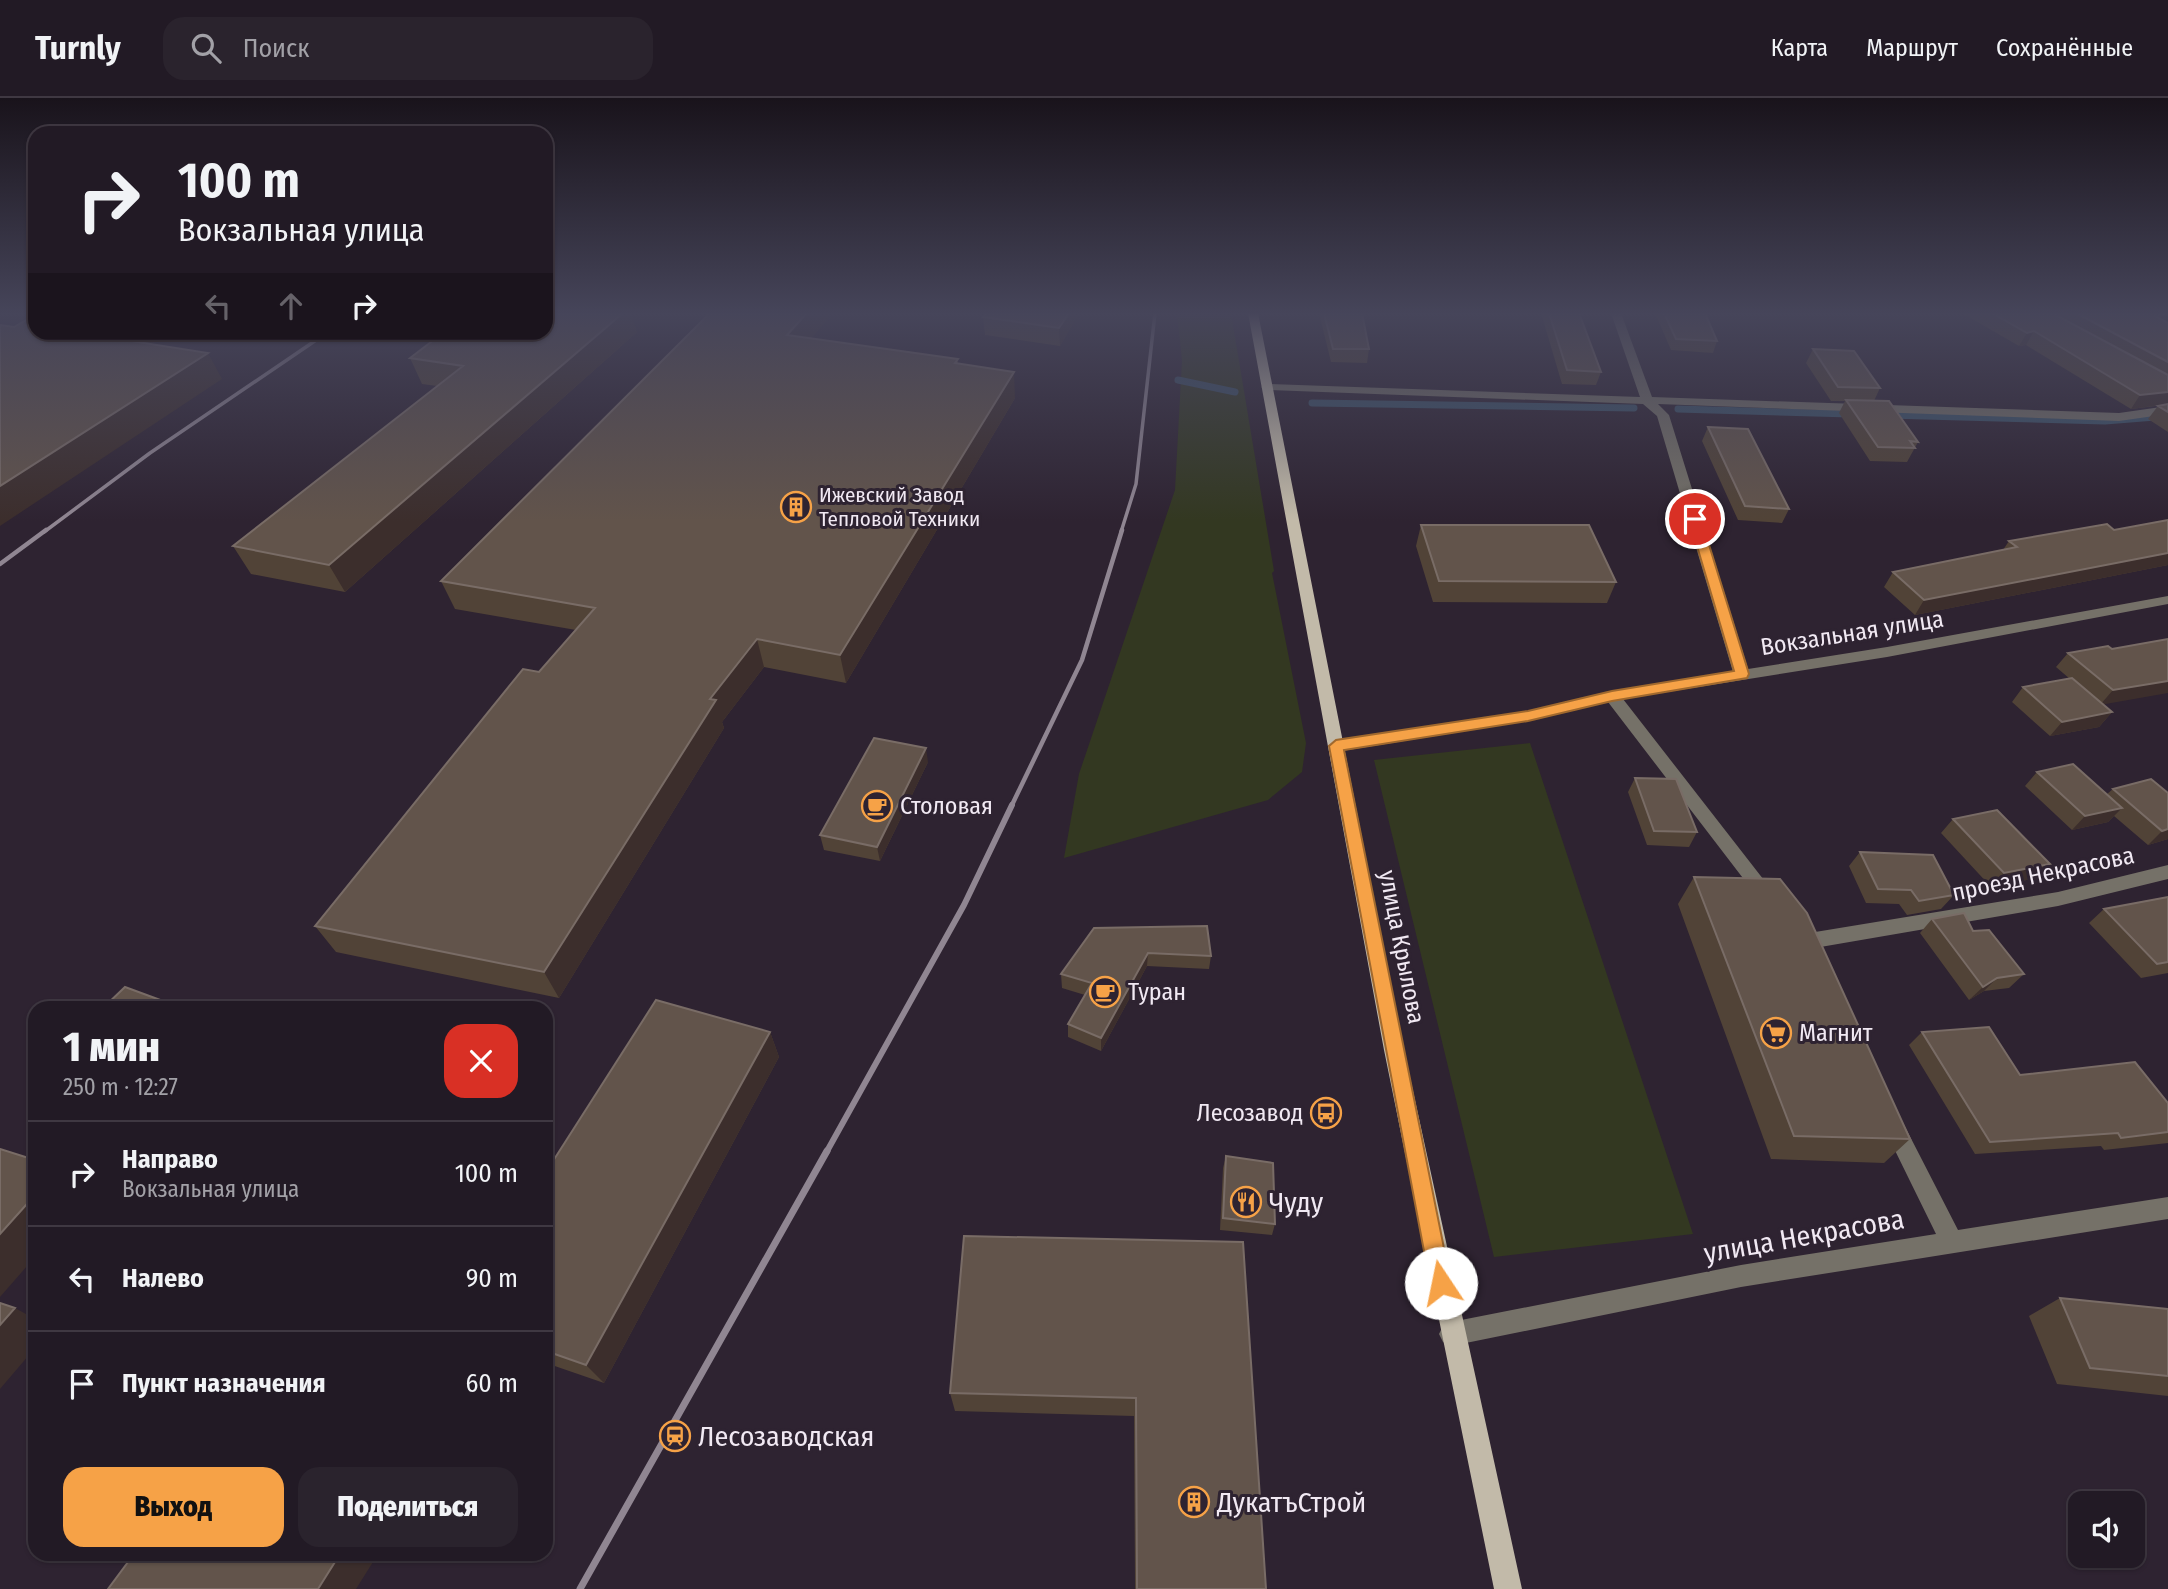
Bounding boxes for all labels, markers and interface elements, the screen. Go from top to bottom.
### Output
search box [163,17,653,80]
text: Turnly [35,28,121,68]
icon: search [187,29,225,67]
text: Поиск [243,33,309,64]
text: Карта [1771,34,1828,62]
text: Маршрут [1866,34,1958,62]
text: Сохранённые [1996,34,2133,62]
text: 100 m [178,151,300,210]
icon: right [63,154,154,245]
text: Вокзальная улица [178,211,424,249]
icon: left [199,287,237,325]
icon: ahead [272,287,310,325]
icon: right [345,287,383,325]
place label: Ижевский Завод Тепловой Техники [819,482,980,532]
pin [1665,489,1725,549]
building icon: Ижевский Завод Тепловой Техники [779,490,813,524]
icon: arrive [1676,500,1714,538]
street label: Вокзальная улица [1759,605,1945,661]
cafe icon: Столовая [860,789,894,823]
place label: Столовая [900,792,993,820]
street label: проезд Некрасова [1949,841,2137,907]
street label: улица Крылова [1373,868,1431,1026]
cafe icon: Туран [1088,975,1122,1009]
place label: Туран [1128,978,1186,1006]
supermarket icon: Магнит [1759,1016,1793,1050]
place label: Магнит [1799,1019,1873,1047]
text: 1 мин [63,1022,160,1072]
button: close [444,1024,518,1098]
text: 250 m · 12:27 [63,1073,178,1101]
bus stop icon: Лесозавод [1309,1096,1343,1130]
place label: Лесозавод [1197,1099,1303,1127]
text: Направо [122,1144,218,1175]
icon: right [63,1155,101,1193]
text: 100 m [455,1158,518,1189]
text: Вокзальная улица [122,1175,299,1203]
restaurant icon: Чуду [1229,1185,1263,1219]
place label: Чуду [1269,1186,1324,1219]
street label: улица Некрасова [1701,1202,1907,1270]
position arrow [1404,1246,1478,1320]
icon: left [63,1260,101,1298]
text: Налево [122,1263,204,1294]
text: 90 m [466,1263,518,1294]
icon: arrive [63,1365,101,1403]
text: Пункт назначения [122,1368,326,1399]
text: 60 m [465,1368,518,1399]
station icon: Лесозаводская [658,1419,692,1453]
place label: Лесозаводская [698,1420,874,1453]
button: Выход [63,1467,284,1547]
button: Поделиться [298,1467,518,1547]
building icon: ДукатъСтрой [1177,1485,1211,1519]
place label: ДукатъСтрой [1216,1486,1366,1519]
map controls [2068,1491,2145,1568]
button: sound [2068,1491,2145,1568]

